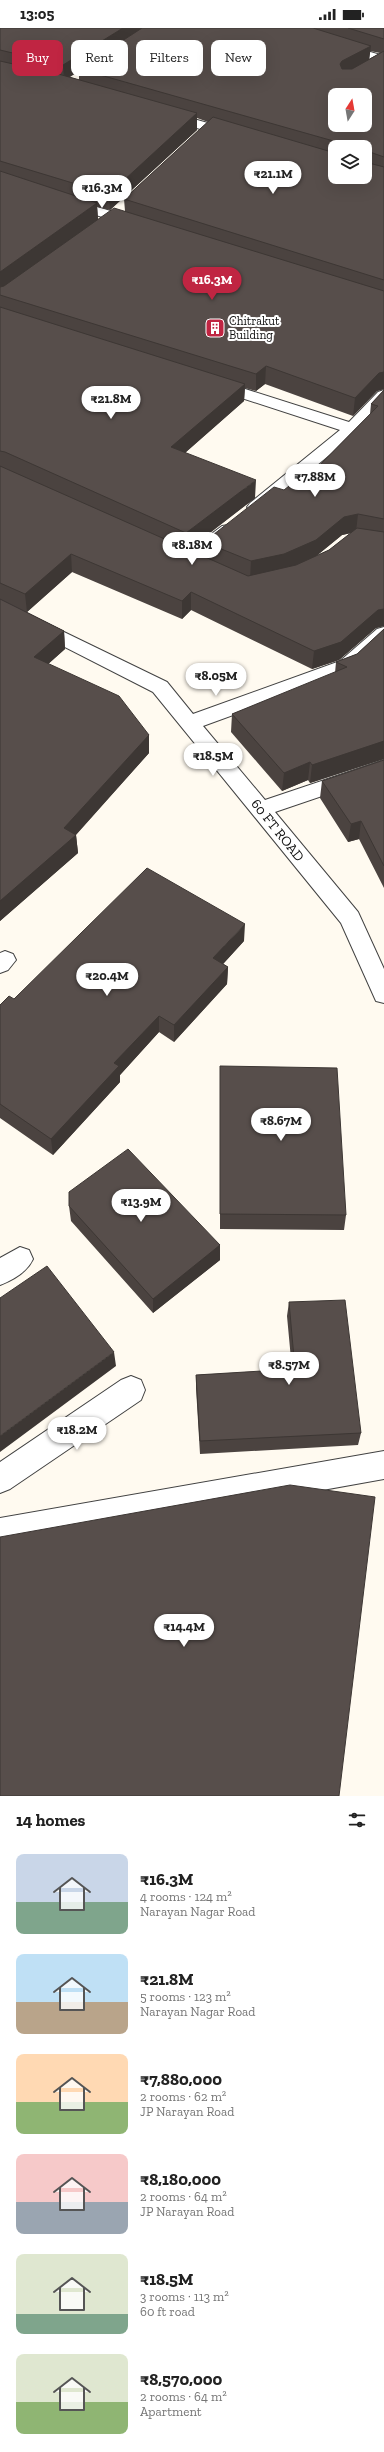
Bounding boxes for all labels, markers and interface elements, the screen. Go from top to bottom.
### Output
text: 13:05 [20,5,54,23]
chip: Buy [12,40,63,76]
chip: Rent [71,40,128,76]
chip: Filters [136,40,203,76]
chip: New [211,40,266,76]
north arrow [328,88,372,132]
map controls [328,88,372,184]
button: layers [328,140,372,184]
pin: ₹21.1M [240,161,306,195]
text: ₹21.1M [253,166,293,181]
pin: ₹16.3M [69,175,135,209]
text: ₹16.3M [82,180,122,195]
pin: ₹16.3M [179,267,245,301]
text: ₹16.3M [192,272,232,287]
place label: Chitrakut Building [229,314,280,342]
building icon: Chitrakut Building [204,317,226,339]
pin: ₹21.8M [78,386,144,420]
text: ₹21.8M [91,391,131,406]
pin: ₹7.88M [282,464,348,498]
text: ₹7.88M [294,469,336,484]
pin: ₹8.18M [159,532,225,566]
text: ₹8.18M [172,537,212,552]
pin: ₹8.05M [183,663,249,697]
text: ₹8.05M [195,668,237,683]
pin: ₹18.5M [180,743,246,777]
text: ₹18.5M [193,748,233,763]
street label: 60 FT ROAD [247,796,308,865]
pin: ₹20.4M [74,963,140,997]
text: ₹20.4M [85,968,129,983]
pin: ₹8.67M [248,1108,314,1142]
text: ₹8.67M [260,1113,302,1128]
pin: ₹13.9M [108,1189,174,1223]
text: ₹13.9M [121,1194,161,1209]
pin: ₹8.57M [256,1352,322,1386]
text: ₹8.57M [268,1357,310,1372]
pin: ₹18.2M [44,1417,110,1451]
text: ₹18.2M [57,1422,97,1437]
pin: ₹14.4M [151,1614,217,1648]
text: ₹14.4M [163,1619,205,1634]
icon: filters [346,1809,368,1831]
text: 14 homes [16,1810,85,1830]
text: ₹16.3M [140,1869,193,1889]
icon: home [48,1870,96,1918]
text: 4 rooms · 124 m² [140,1889,232,1904]
text: Narayan Nagar Road [140,1904,255,1919]
text: ₹21.8M [140,1969,194,1989]
icon: home [48,1970,96,2018]
text: 5 rooms · 123 m² [140,1989,231,2004]
text: Narayan Nagar Road [140,2004,255,2019]
text: ₹7,880,000 [140,2069,222,2089]
icon: home [48,2070,96,2118]
text: 2 rooms · 62 m² [140,2089,226,2104]
text: JP Narayan Road [140,2104,234,2119]
text: ₹8,180,000 [140,2169,221,2189]
icon: home [48,2170,96,2218]
text: 2 rooms · 64 m² [140,2189,227,2204]
text: JP Narayan Road [140,2204,234,2219]
text: ₹18.5M [140,2269,193,2289]
icon: home [48,2270,96,2318]
text: 3 rooms · 113 m² [140,2289,229,2304]
text: 60 ft road [140,2304,195,2319]
text: ₹8,570,000 [140,2369,222,2389]
icon: home [48,2370,96,2418]
text: 2 rooms · 64 m² [140,2389,227,2404]
text: Apartment [140,2404,202,2419]

